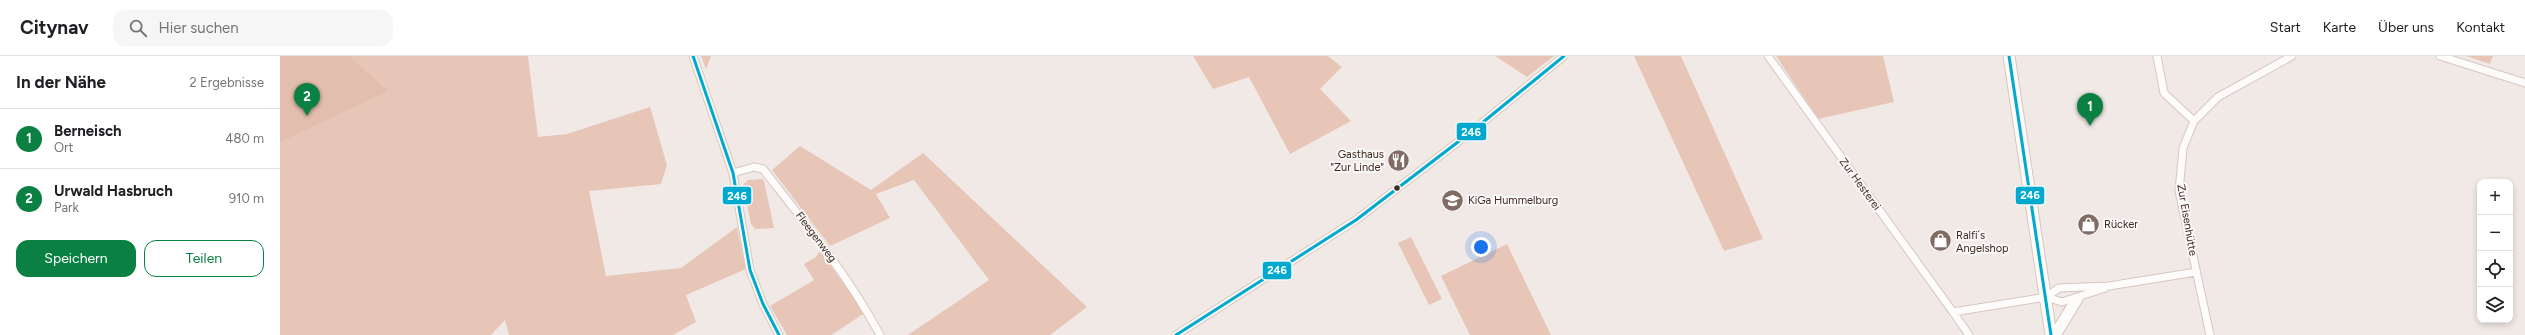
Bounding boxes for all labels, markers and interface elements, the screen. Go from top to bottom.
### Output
search box [113,10,393,46]
text: Citynav [20,16,89,39]
icon: search [127,17,149,39]
text: Hier suchen [159,19,239,37]
text: Start [2270,19,2301,36]
text: Karte [2323,19,2356,36]
text: Über uns [2378,19,2434,36]
text: Kontakt [2456,19,2505,36]
text: In der Nähe [16,72,106,92]
text: 2 Ergebnisse [190,75,264,90]
pin: 2 [294,83,320,116]
pin: 1 [2077,93,2103,126]
text: Berneisch [54,122,122,140]
line badge: 246 [1456,122,1487,141]
text: 246 [1461,126,1481,139]
text: 1 [26,131,32,146]
text: 480 m [225,131,264,146]
text: Ort [54,140,73,155]
restaurant icon: Gasthaus "Zur Linde" [1386,147,1412,173]
place label: Gasthaus "Zur Linde" [1330,148,1384,174]
street label: Zur Hesterei [1837,155,1883,213]
map controls [2477,179,2513,323]
button: + [2477,179,2513,215]
text: Urwald Hasbruch [54,182,173,200]
unlabelled marker [1392,183,1402,193]
street label: Zur Eisenhütte [2174,183,2200,257]
line badge: 246 [722,186,752,205]
line badge: 246 [2015,186,2045,205]
school or university icon: KiGa Hummelburg [1439,187,1465,213]
text: 246 [2020,189,2040,202]
text: 246 [727,190,747,203]
text: 2 [25,191,33,206]
text: 910 m [229,191,264,206]
place label: KiGa Hummelburg [1468,194,1558,207]
text: Park [54,200,79,215]
street label: Fleegenweg [793,209,839,265]
shop icon: Rücker [2075,211,2101,237]
button: − [2477,215,2513,251]
place label: Rücker [2104,218,2138,231]
shop icon: Ralfi´s Angelshop [1928,228,1954,254]
place label: Ralfi´s Angelshop [1956,229,2009,255]
your location [1471,237,1491,257]
button: Speichern [16,240,136,277]
button: Teilen [144,240,264,277]
button: locate [2477,251,2513,287]
line badge: 246 [1262,261,1292,280]
text: 246 [1267,264,1287,277]
button: layers [2477,287,2513,323]

